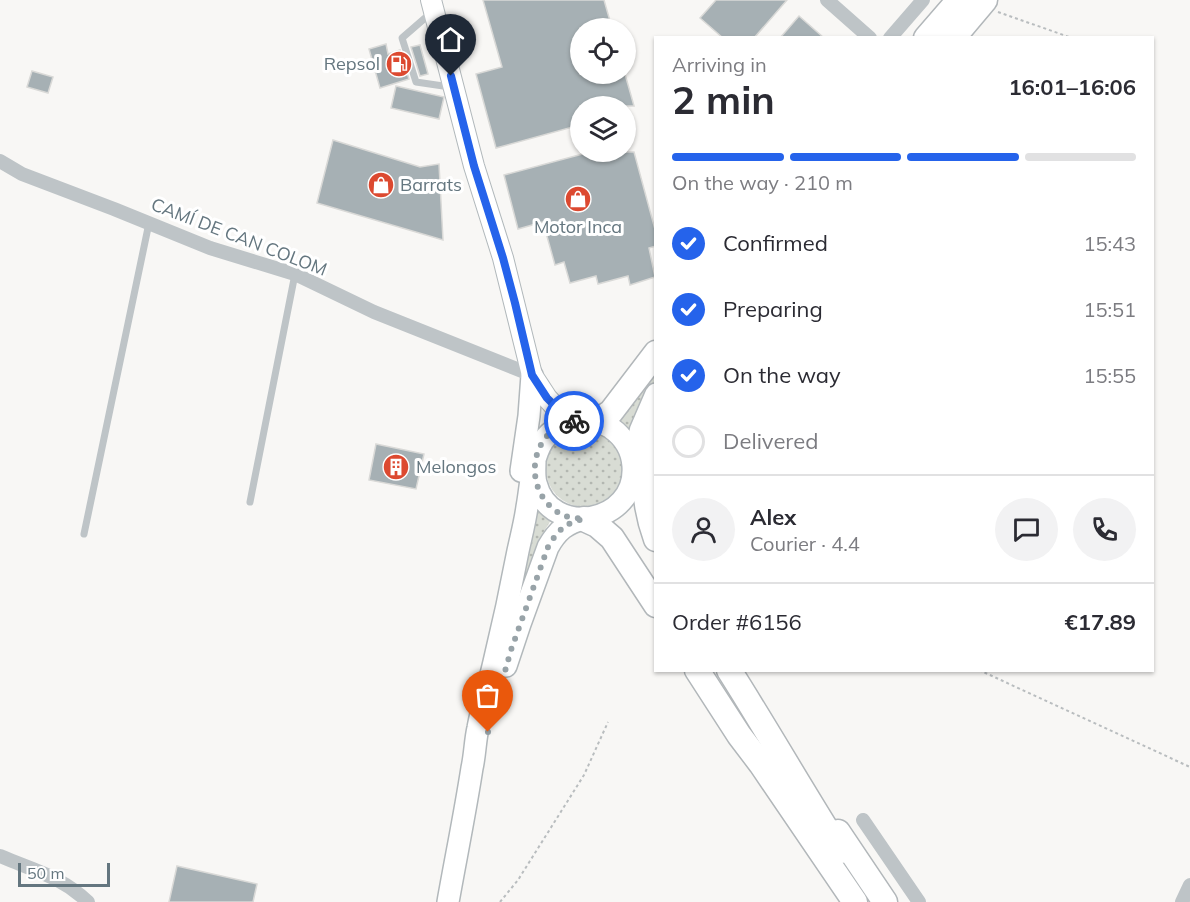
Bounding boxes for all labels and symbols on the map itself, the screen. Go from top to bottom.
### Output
pin [425,14,476,76]
fuel station icon: Repsol [384,49,414,79]
place label: Repsol [324,52,380,75]
shop icon: Barrats [366,170,396,200]
place label: Barrats [400,173,462,196]
shop icon: Motor Inca [563,184,593,214]
street label: CAMÍ DE CAN COLOM [148,192,330,281]
place label: Motor Inca [534,215,622,238]
courier [544,391,604,451]
building icon: Melongos [381,452,411,482]
place label: Melongos [416,455,496,478]
pin [462,670,513,732]
scale bar [18,860,110,888]

